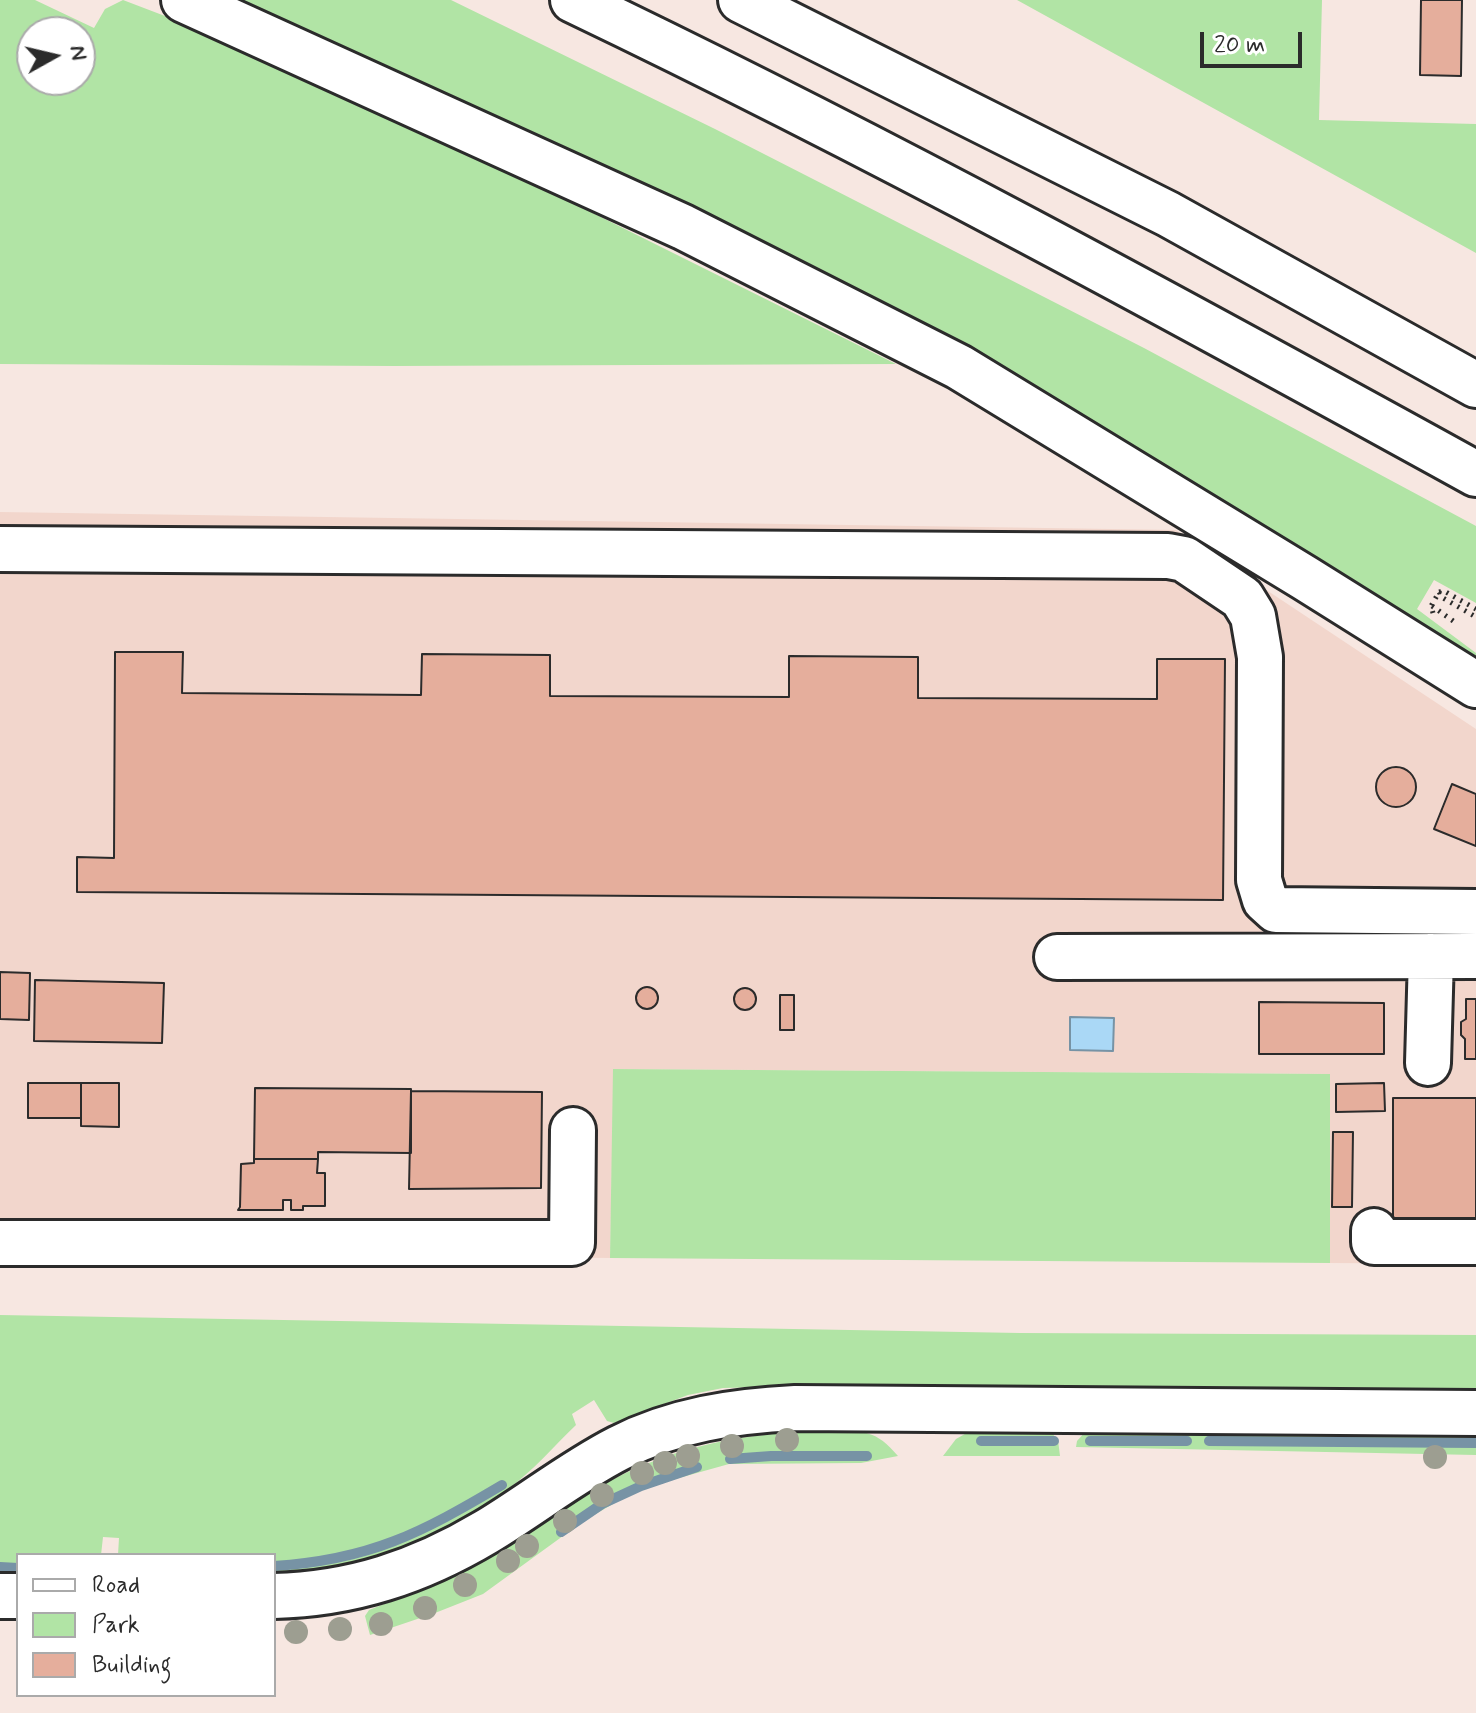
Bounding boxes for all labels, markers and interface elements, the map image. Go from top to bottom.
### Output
north arrow [16,16,96,96]
scale bar [1204,16,1306,66]
text: 20 m [1214,30,1265,61]
text: N [63,44,93,62]
legend [16,1553,276,1697]
text: Road [92,1570,140,1601]
text: Park [92,1610,140,1641]
text: Building [92,1650,172,1681]

